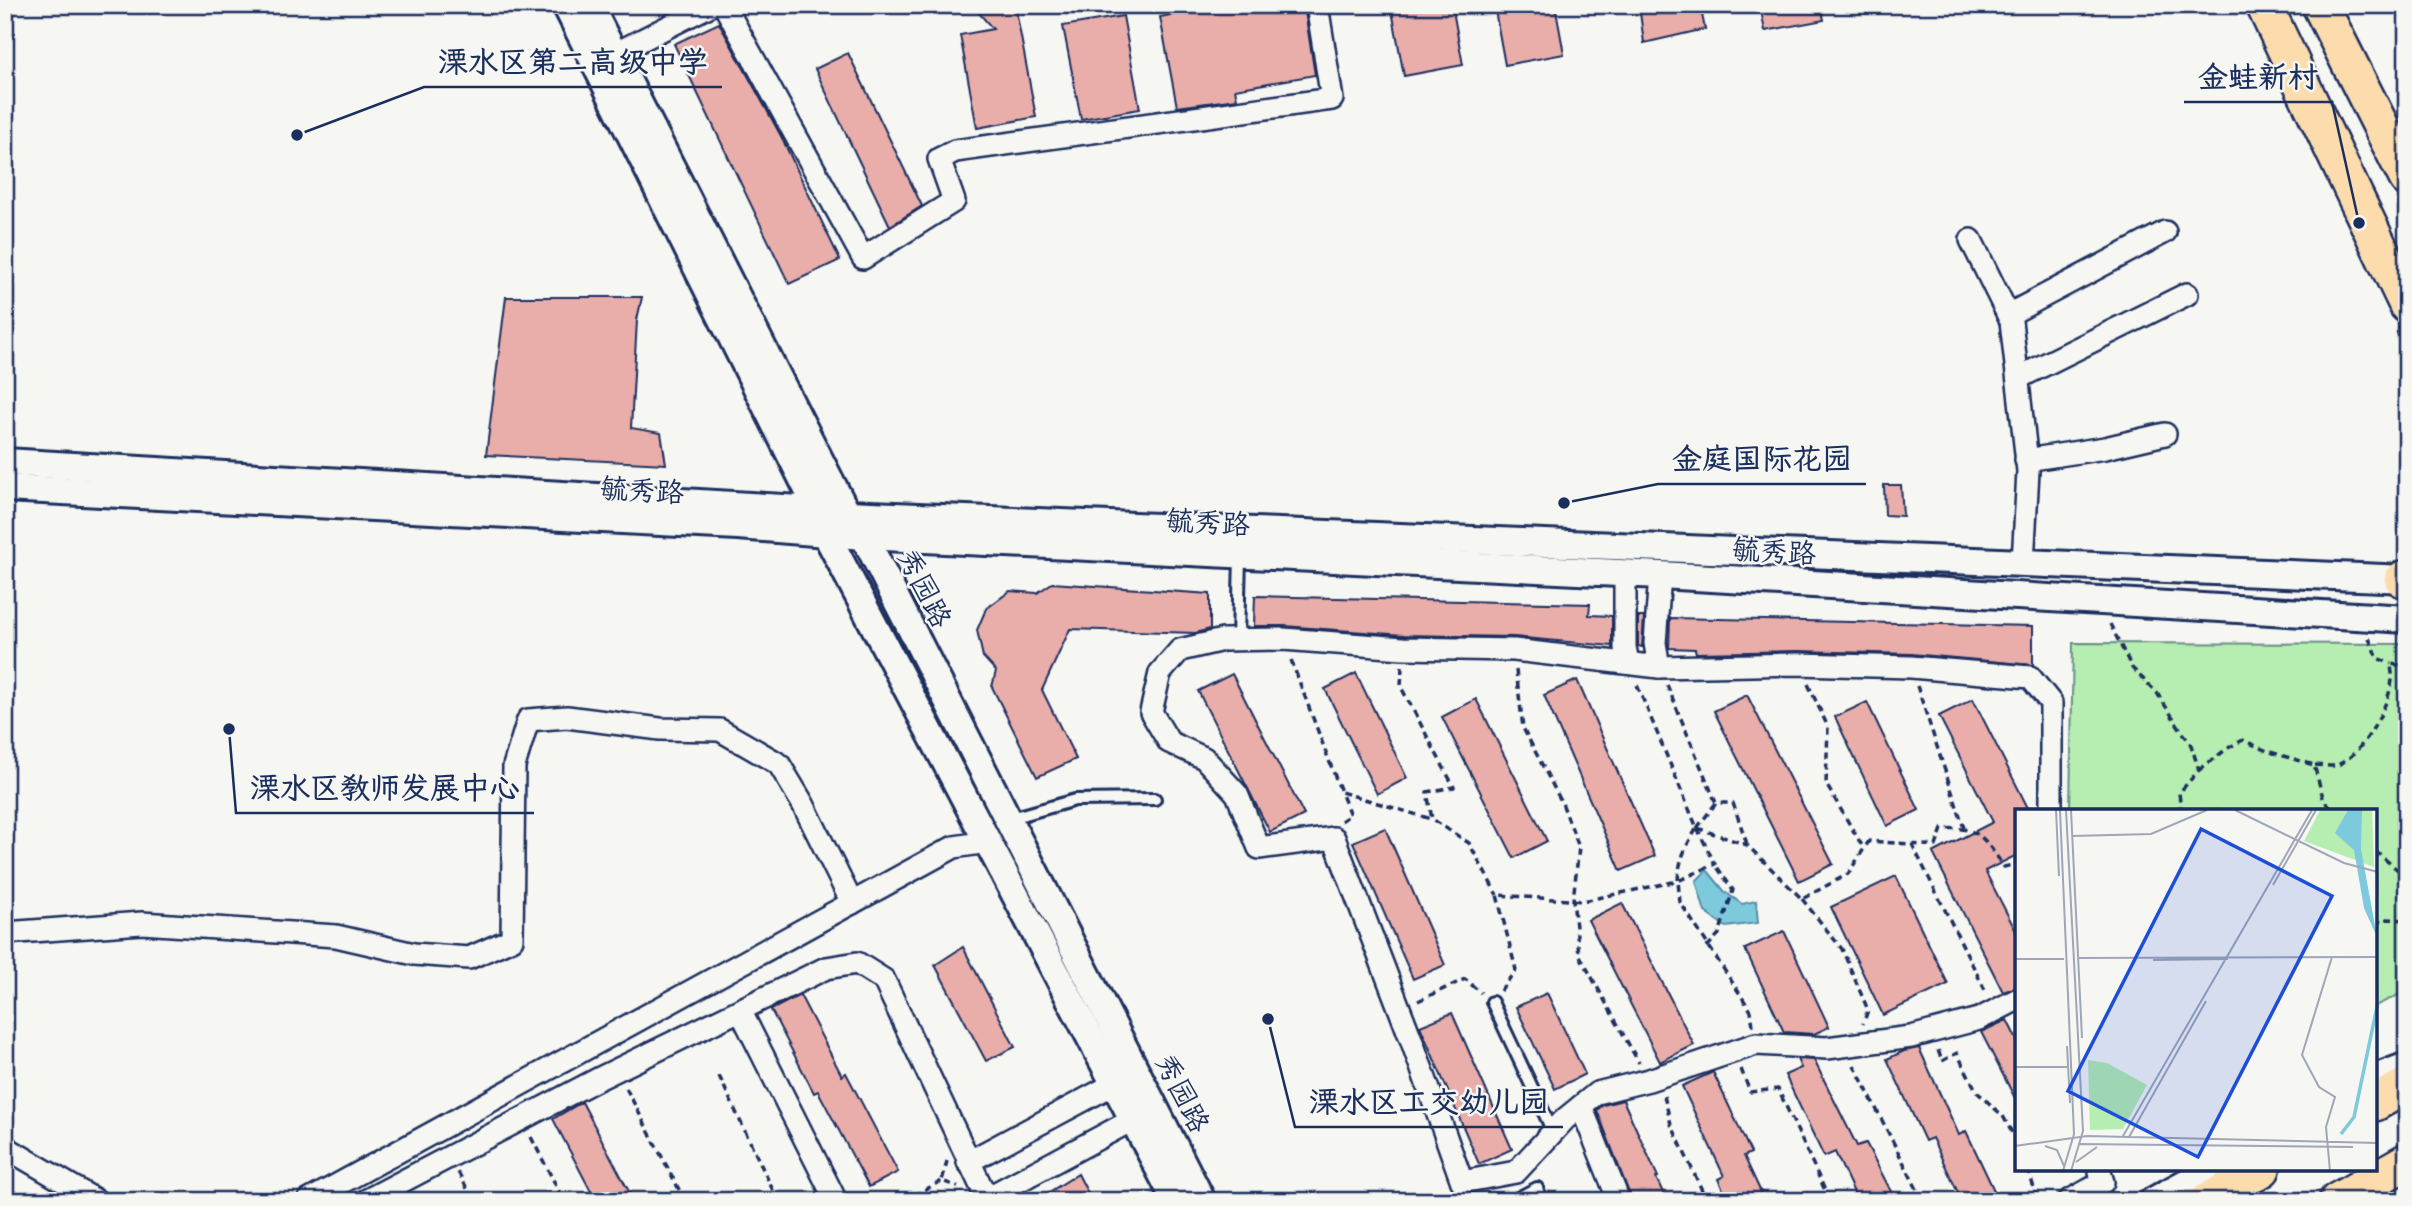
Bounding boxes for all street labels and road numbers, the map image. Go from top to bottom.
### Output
street label: 毓秀路 [599,471,685,516]
street label: 毓秀路 [1165,503,1251,548]
street label: 毓秀路 [1731,532,1817,577]
street label: 秀园路 [885,543,959,636]
street label: 秀园路 [1143,1048,1217,1141]

